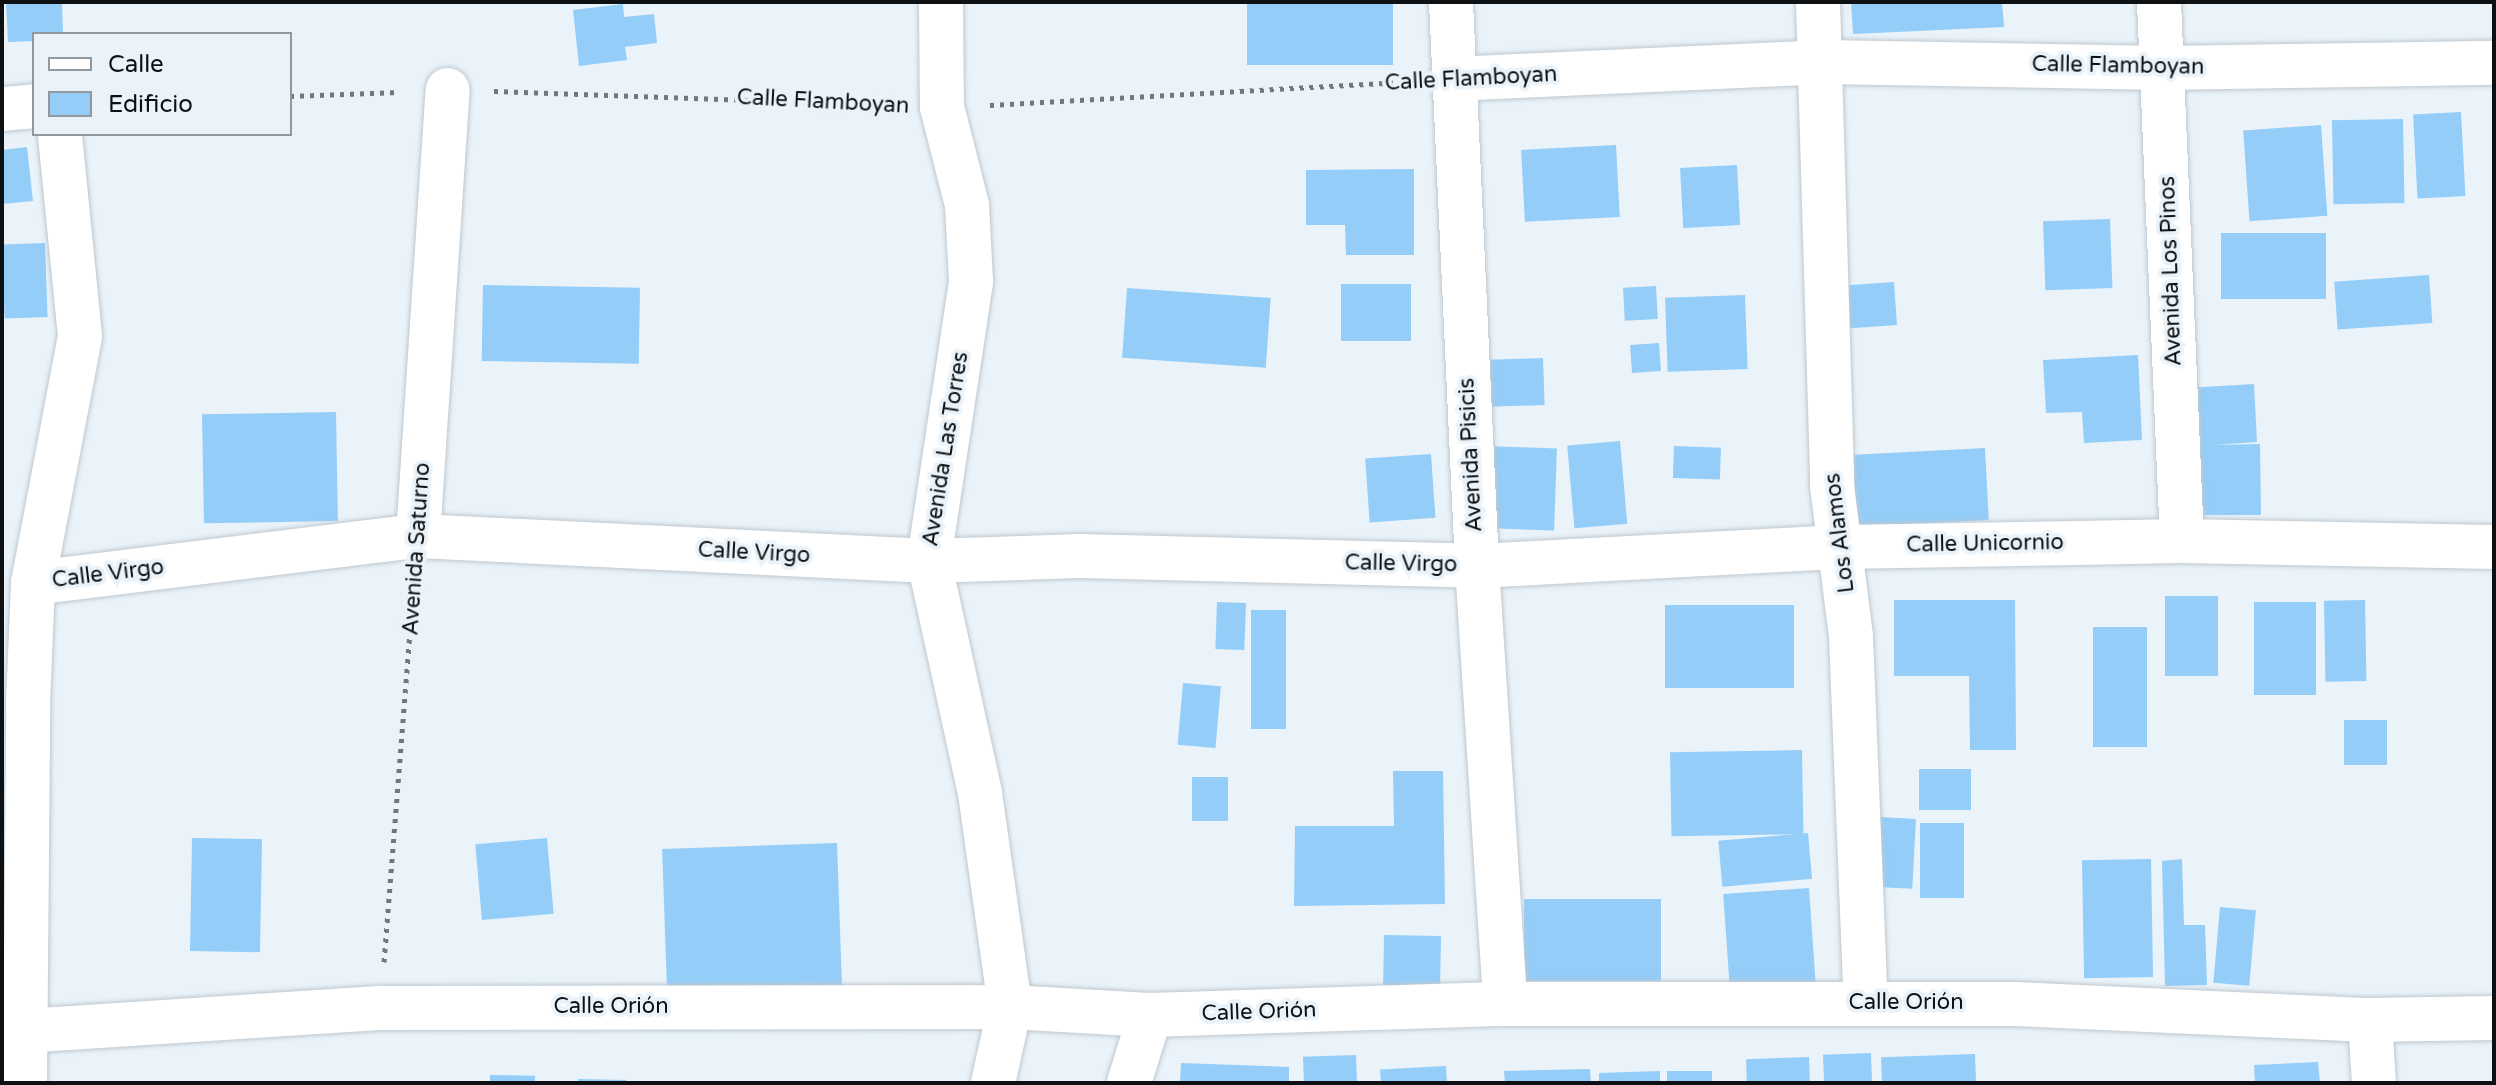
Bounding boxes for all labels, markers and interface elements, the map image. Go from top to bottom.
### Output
legend [32,32,292,136]
text: Calle [108,50,164,79]
street label: Calle Flamboyan [2031,51,2205,81]
street label: Calle Flamboyan [1384,61,1558,97]
street label: Calle Flamboyan [736,84,910,120]
text: Edificio [108,90,193,119]
street label: Avenida Los Pinos [2154,176,2188,366]
street label: Avenida Las Torres [918,350,974,548]
street label: Avenida Pisicis [1454,377,1488,533]
street label: Avenida Saturno [398,462,436,636]
street label: Los Alamos [1820,472,1860,594]
street label: Calle Unicornio [1906,529,2064,559]
street label: Calle Virgo [697,537,811,569]
street label: Calle Virgo [1344,550,1458,578]
street label: Calle Virgo [50,554,166,594]
street label: Calle Orión [1848,990,1964,1016]
street label: Calle Orión [553,994,669,1020]
street label: Calle Orión [1201,997,1317,1027]

